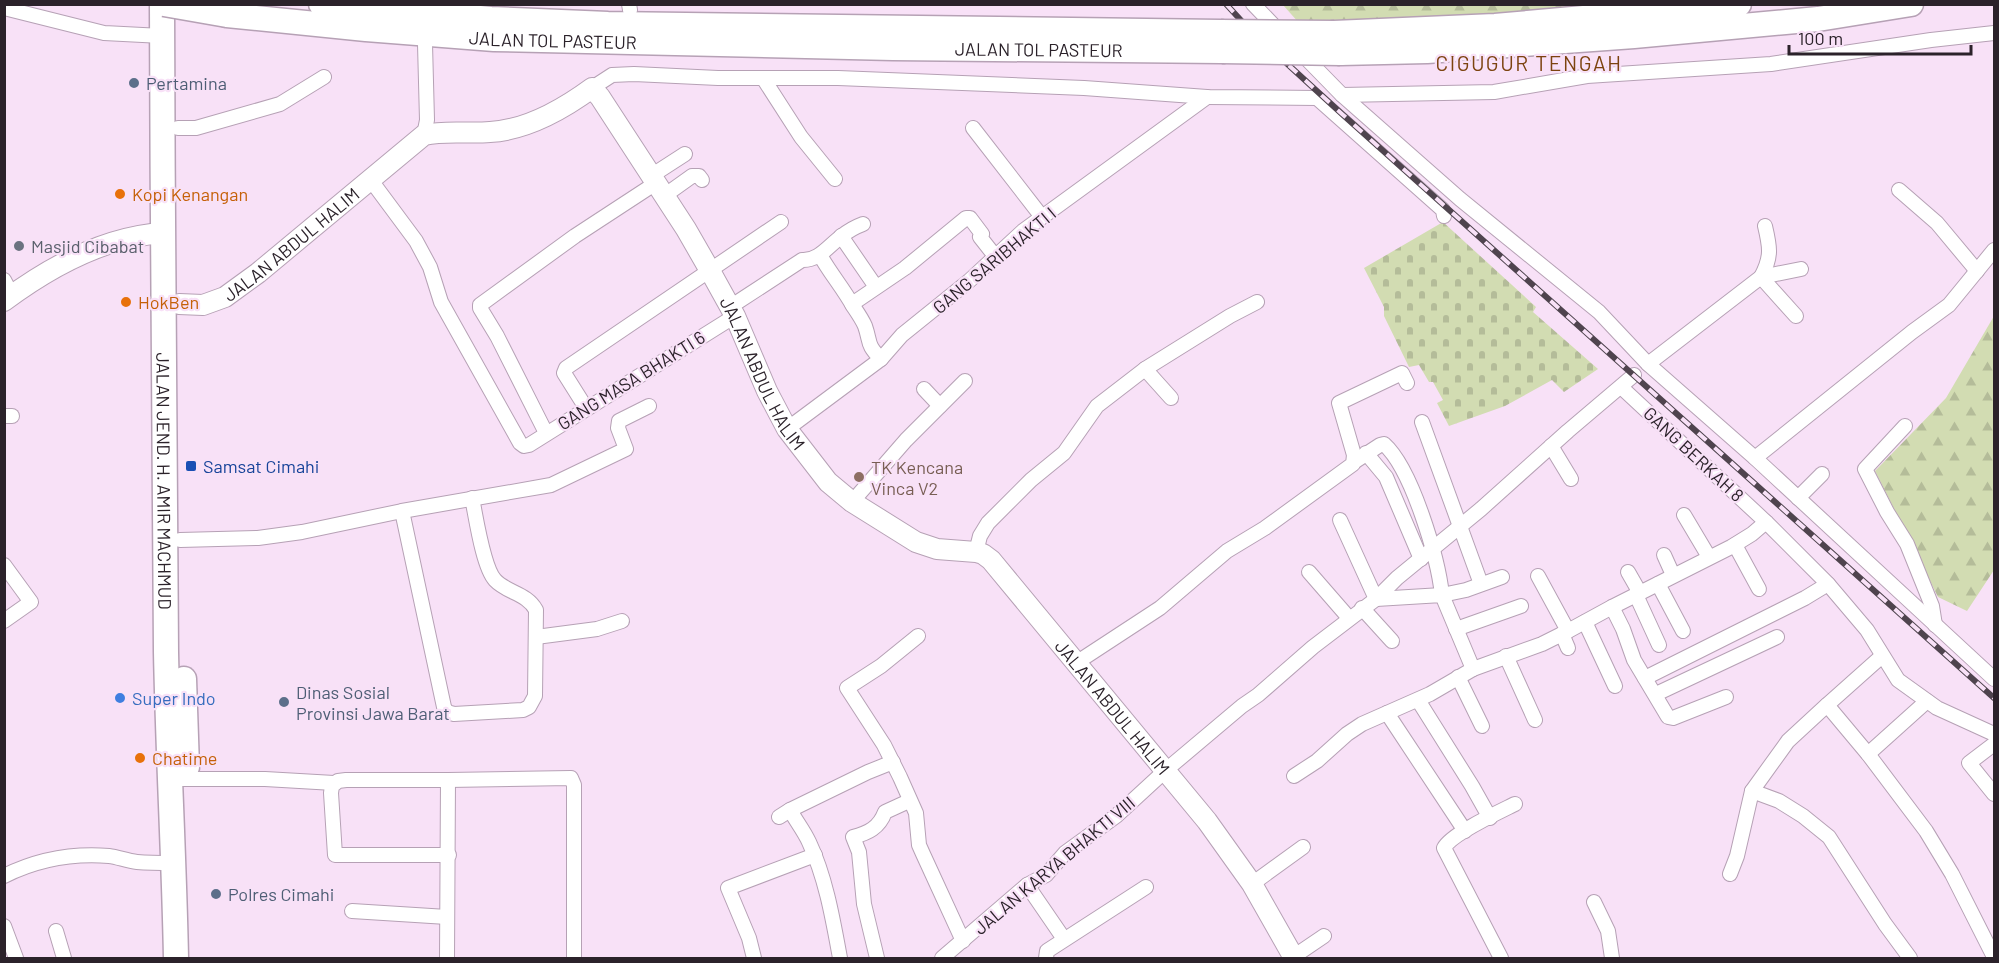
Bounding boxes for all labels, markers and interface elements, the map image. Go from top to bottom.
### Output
scale bar [1789,18,1970,56]
street label: JALAN TOL PASTEUR [468,26,637,53]
text: 100 m [1798,27,1843,49]
street label: JALAN TOL PASTEUR [955,38,1123,61]
district label: CIGUGUR TENGAH [1435,50,1623,75]
place label: Pertamina [146,72,227,94]
marker: Pertamina [127,76,141,90]
place label: Kopi Kenangan [132,183,248,205]
street label: JALAN ABDUL HALIM [219,183,363,306]
marker: Kopi Kenangan [113,187,127,201]
street label: GANG SARIBHAKTI I [928,202,1060,318]
place label: Masjid Cibabat [31,235,144,257]
marker: Masjid Cibabat [12,239,26,253]
place label: HokBen [138,291,199,313]
street label: JALAN ABDUL HALIM [715,293,810,454]
marker: HokBen [119,295,133,309]
street label: GANG MASA BHAKTI 6 [553,326,709,434]
street label: JALAN JEND. H. AMIR MACHMUD [152,352,176,610]
street label: GANG BERKAH 8 [1639,402,1749,506]
place label: Samsat Cimahi [203,455,319,477]
place label: TK Kencana Vinca V2 [871,456,963,499]
marker: Samsat Cimahi [184,459,198,473]
marker: TK Kencana Vinca V2 [852,470,866,484]
street label: JALAN ABDUL HALIM [1051,635,1175,779]
place label: Dinas Sosial Provinsi Jawa Barat [296,681,450,724]
place label: Super Indo [132,687,216,709]
marker: Super Indo [113,691,127,705]
marker: Dinas Sosial Provinsi Jawa Barat [277,695,291,709]
place label: Chatime [152,747,217,769]
marker: Chatime [133,751,147,765]
street label: JALAN KARYA BHAKTI VIII [969,791,1139,939]
place label: Polres Cimahi [228,883,334,905]
marker: Polres Cimahi [209,887,223,901]

